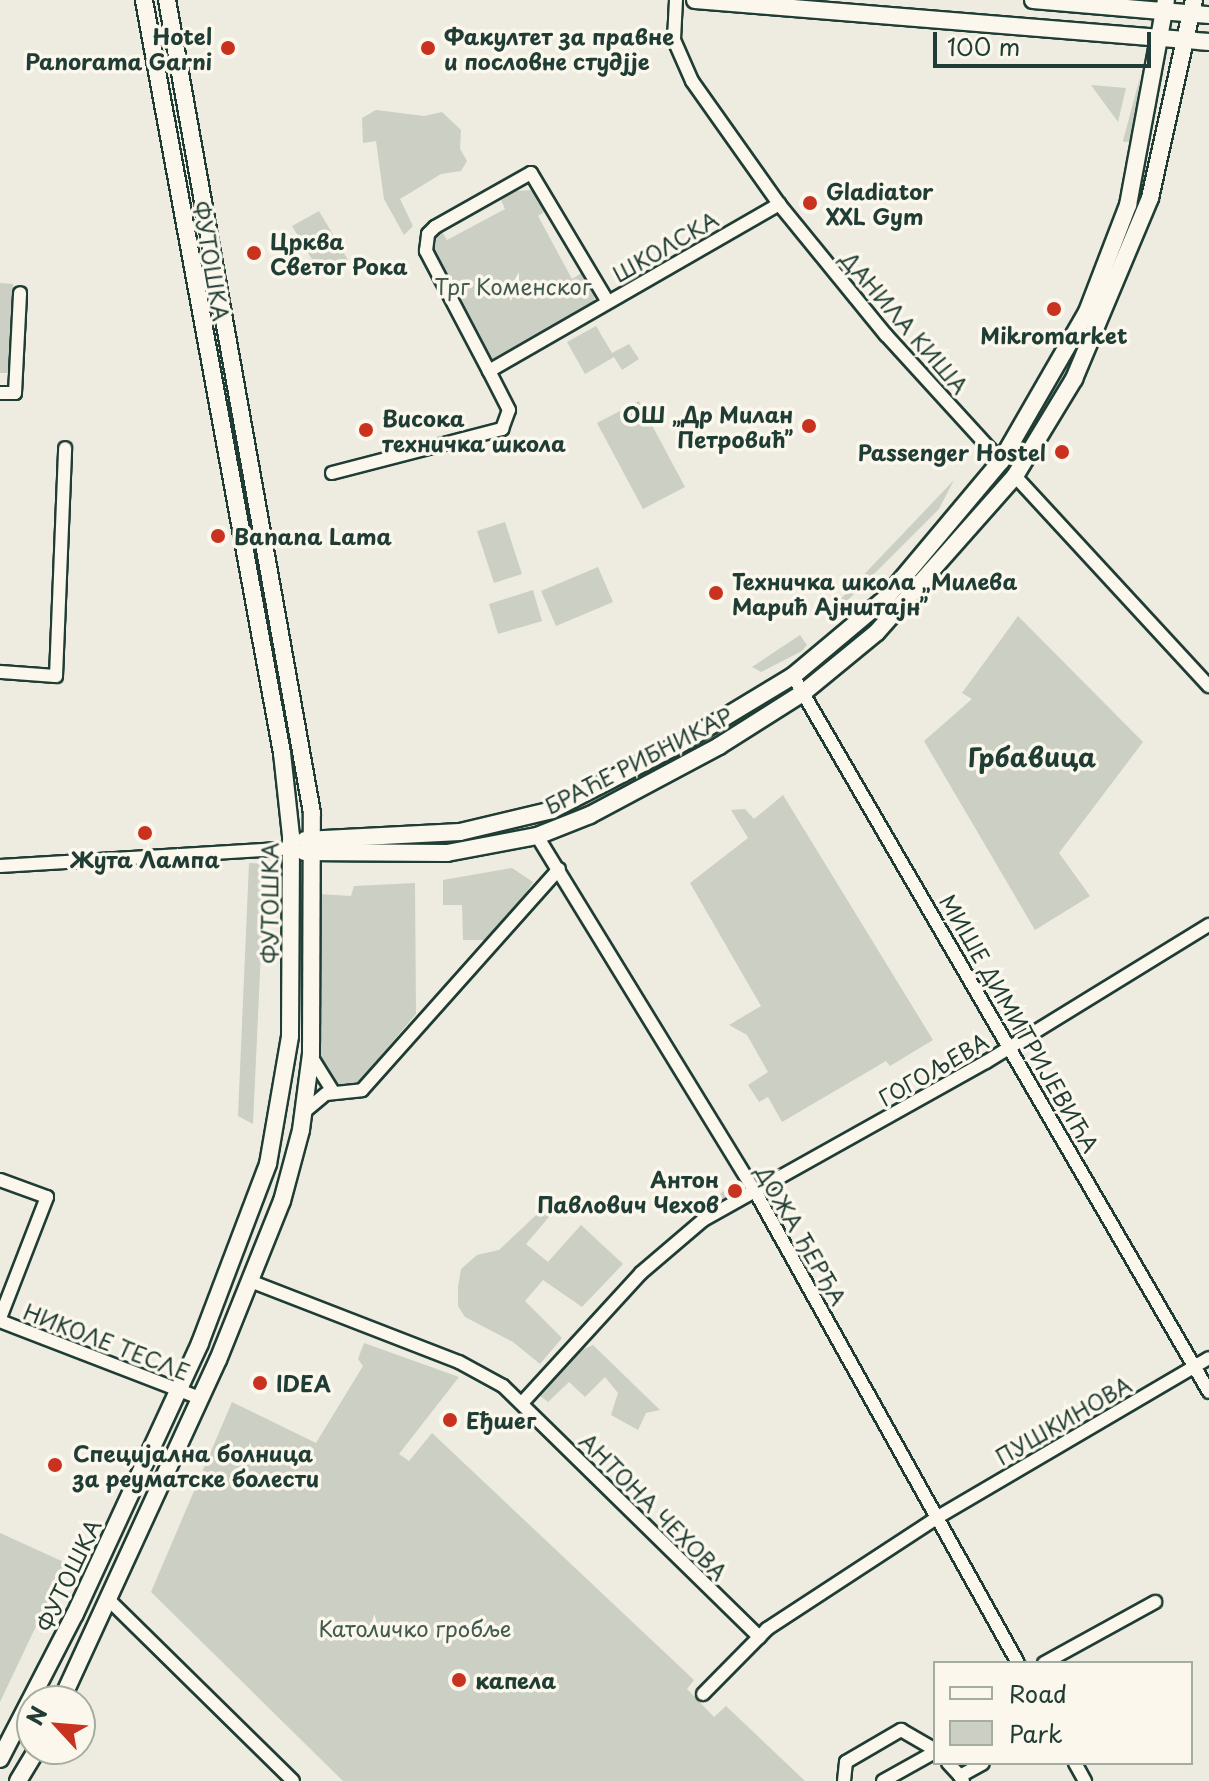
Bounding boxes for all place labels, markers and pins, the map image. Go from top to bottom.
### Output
place label: Hotel Panorama Garni [24,22,212,74]
place label: Факултет за правне и пословне студјје [444,22,675,74]
marker: Hotel Panorama Garni [219,39,237,57]
marker: Факултет за правне и пословне студјје [419,39,437,57]
place label: Gladiator XXL Gym [826,177,933,228]
marker: Gladiator XXL Gym [801,194,819,212]
place label: Црква Светог Рока [270,227,409,278]
marker: Црква Светог Рока [245,244,263,262]
marker: Mikromarket [1045,300,1063,318]
place label: Mikromarket [980,322,1128,348]
place label: ОШ „Др Милан Петровић” [621,400,793,452]
place label: Висока техничка школа [382,404,567,456]
marker: ОШ „Др Милан Петровић” [800,417,818,435]
marker: Висока техничка школа [357,421,375,439]
place label: Passenger Hostel [857,439,1046,465]
marker: Passenger Hostel [1053,443,1071,461]
place label: Banana Lama [234,523,391,549]
marker: Banana Lama [209,527,227,545]
place label: Техничка школа „Милева Марић Ајнштајн” [732,567,1019,618]
marker: Техничка школа „Милева Марић Ајнштајн” [707,584,725,602]
marker: Жута Лампа [136,824,154,842]
place label: Жута Лампа [70,846,220,872]
place label: Антон Павлович Чехов [537,1165,719,1216]
marker: Антон Павлович Чехов [726,1182,744,1200]
place label: IDEA [276,1370,331,1396]
marker: IDEA [251,1374,269,1392]
place label: Еђшег [466,1407,536,1433]
marker: Еђшег [441,1411,459,1429]
place label: Специјална болница за реуматске болести [73,1439,321,1490]
marker: Специјална болница за реуматске болести [44,1454,66,1476]
place label: капела [475,1667,556,1693]
marker: капела [450,1671,468,1689]

